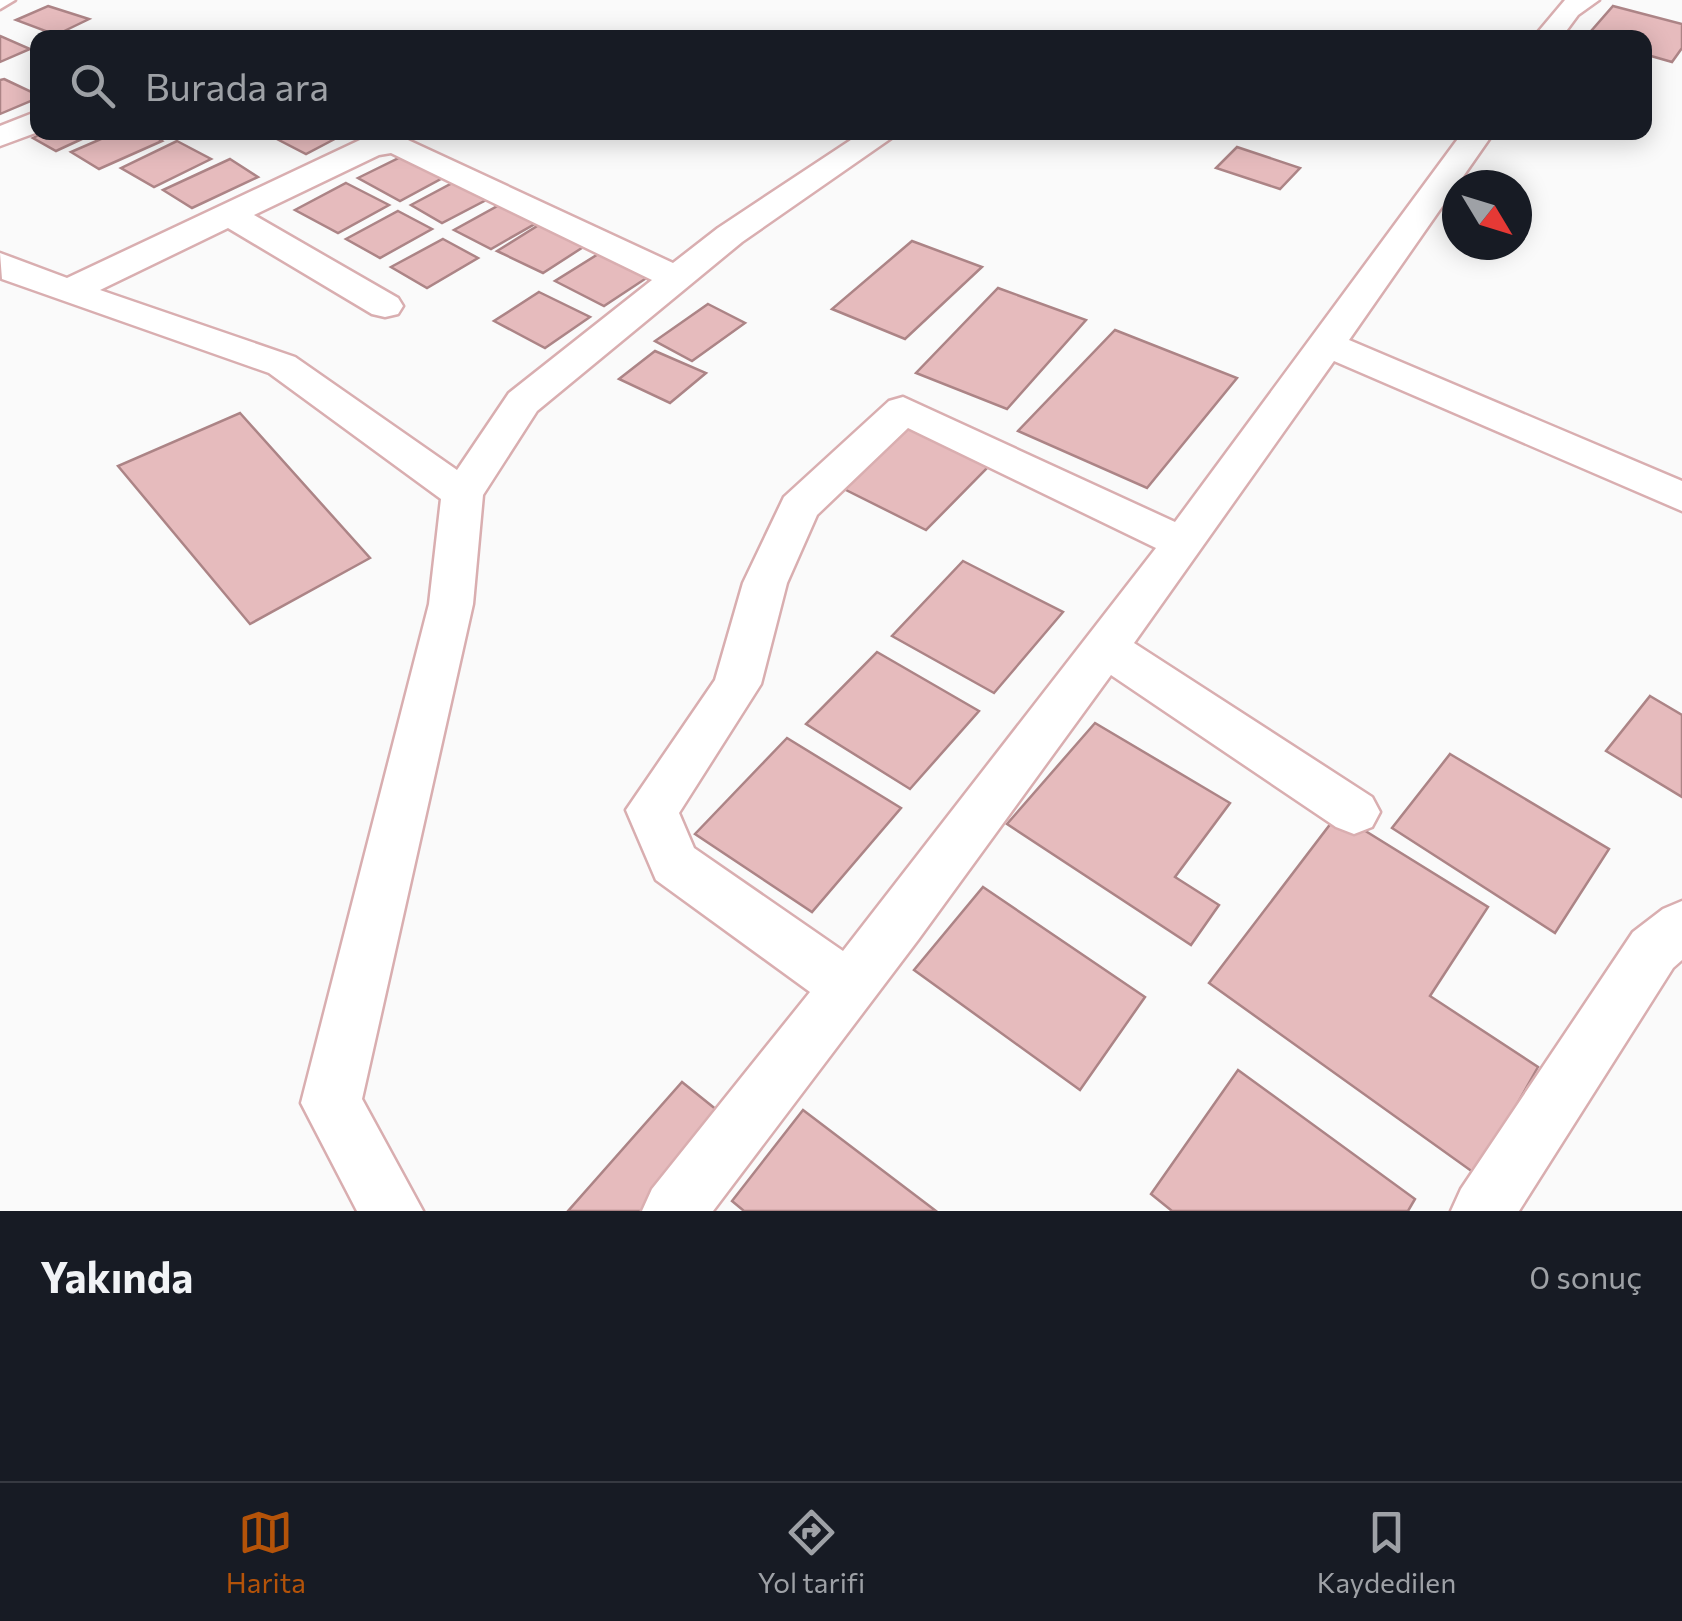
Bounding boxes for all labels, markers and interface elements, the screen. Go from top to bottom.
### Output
search box [30,30,1652,140]
icon: search [65,58,120,113]
text: Burada ara [145,62,329,109]
north arrow [1442,170,1532,260]
text: Yakında [40,1250,193,1302]
text: 0 sonuç [1529,1256,1642,1296]
tab: Harita [226,1505,306,1599]
tab: Yol tarifi [758,1505,865,1599]
tab: Kaydedilen [1317,1505,1456,1599]

